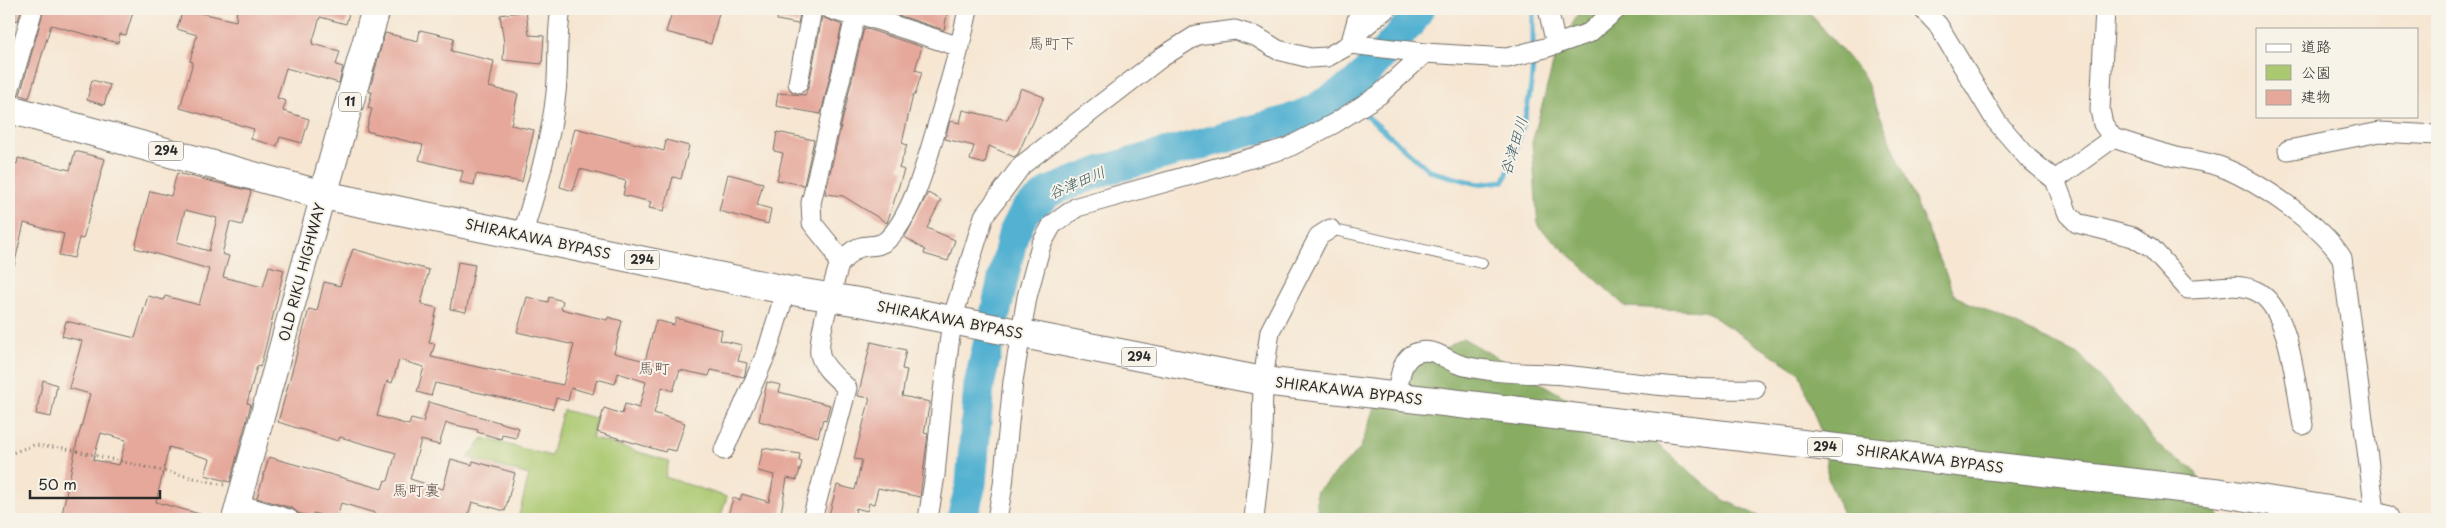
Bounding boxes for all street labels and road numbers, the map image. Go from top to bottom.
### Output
road number: 11 [339,92,361,111]
road number: 294 [148,142,184,160]
street label: OLD RIKU HIGHWAY [273,200,330,343]
street label: SHIRAKAWA BYPASS [463,213,613,264]
road number: 294 [624,250,660,270]
street label: SHIRAKAWA BYPASS [875,295,1025,344]
road number: 294 [1122,348,1156,367]
street label: SHIRAKAWA BYPASS [1274,371,1424,410]
road number: 294 [1808,438,1842,457]
street label: SHIRAKAWA BYPASS [1855,439,2005,478]

